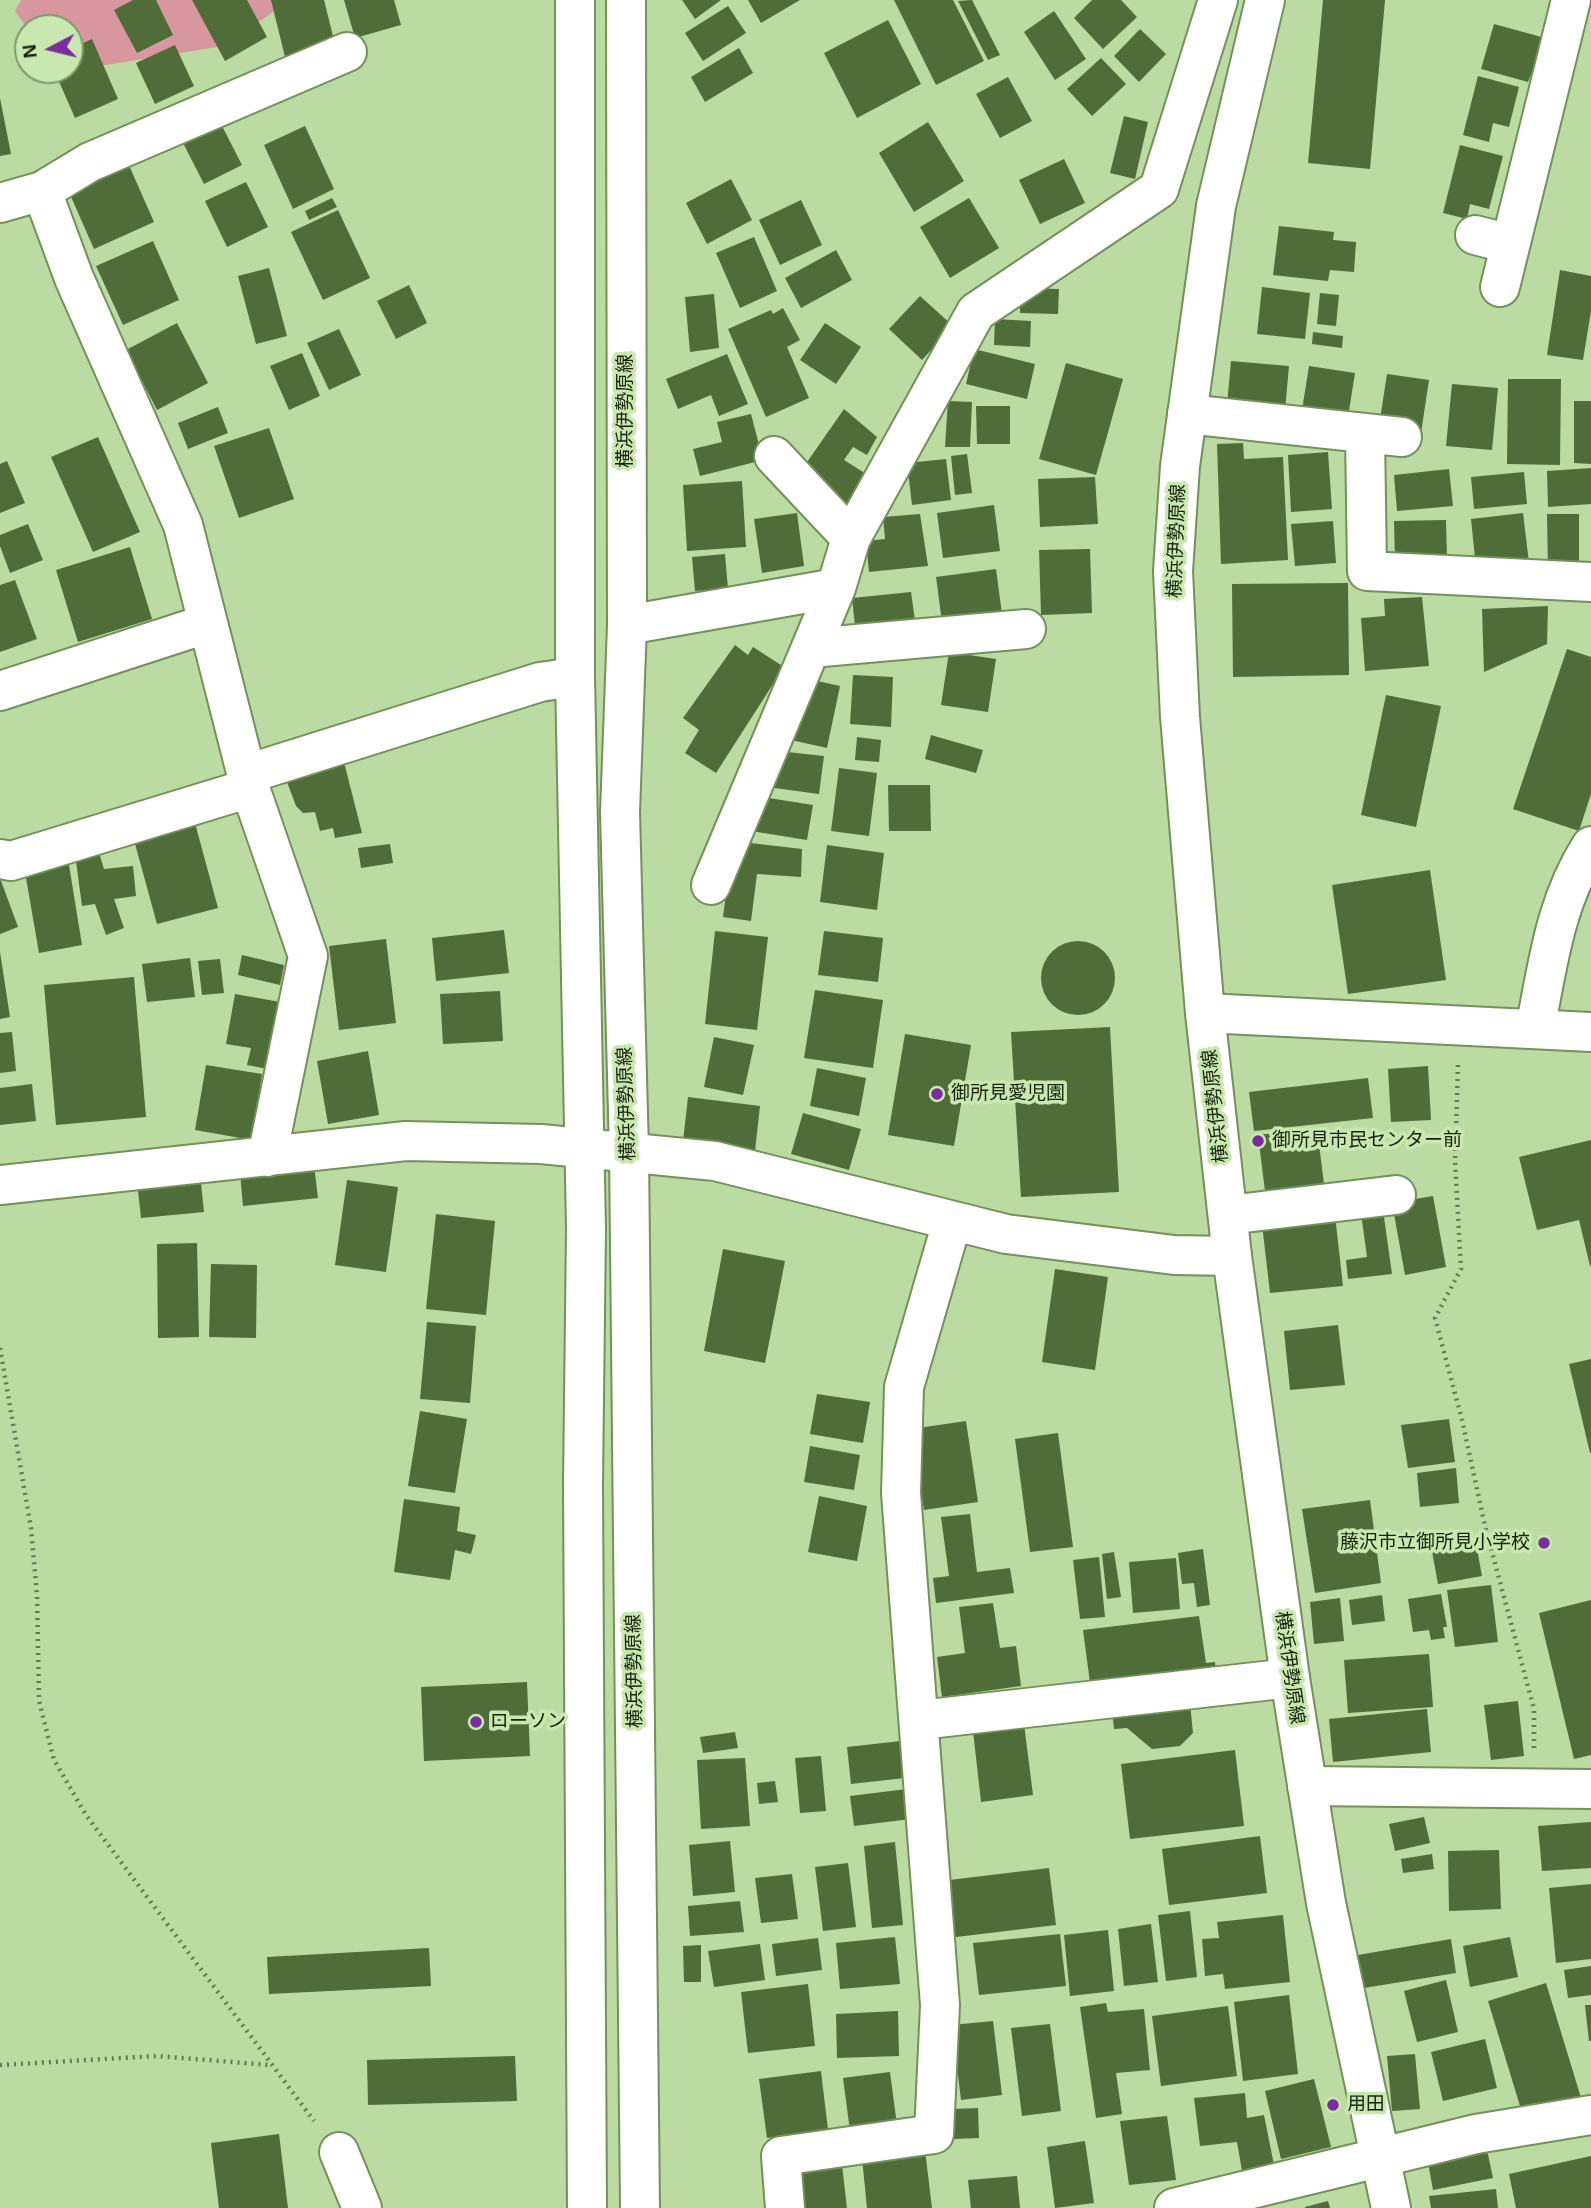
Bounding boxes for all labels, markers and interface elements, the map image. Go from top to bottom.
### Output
north arrow [14,14,84,84]
text: N [18,43,41,59]
street label: 横浜伊勢原線 [615,354,637,468]
street label: 横浜伊勢原線 [1164,484,1190,598]
street label: 横浜伊勢原線 [614,1047,640,1161]
street label: 横浜伊勢原線 [1199,1048,1233,1164]
place label: 御所見愛児園 [951,1083,1065,1105]
marker: 御所見愛児園 [929,1086,945,1102]
place label: 御所見市民センター前 [1272,1130,1462,1152]
marker: 御所見市民センター前 [1250,1133,1266,1149]
place label: 藤沢市立御所見小学校 [1340,1532,1530,1554]
marker: 藤沢市立御所見小学校 [1536,1535,1552,1551]
street label: 横浜伊勢原線 [1270,1610,1308,1726]
street label: 横浜伊勢原線 [623,1614,647,1728]
place label: ローソン [490,1711,566,1733]
marker: ローソン [468,1714,484,1730]
place label: 用田 [1347,2094,1385,2116]
marker: 用田 [1325,2097,1341,2113]

